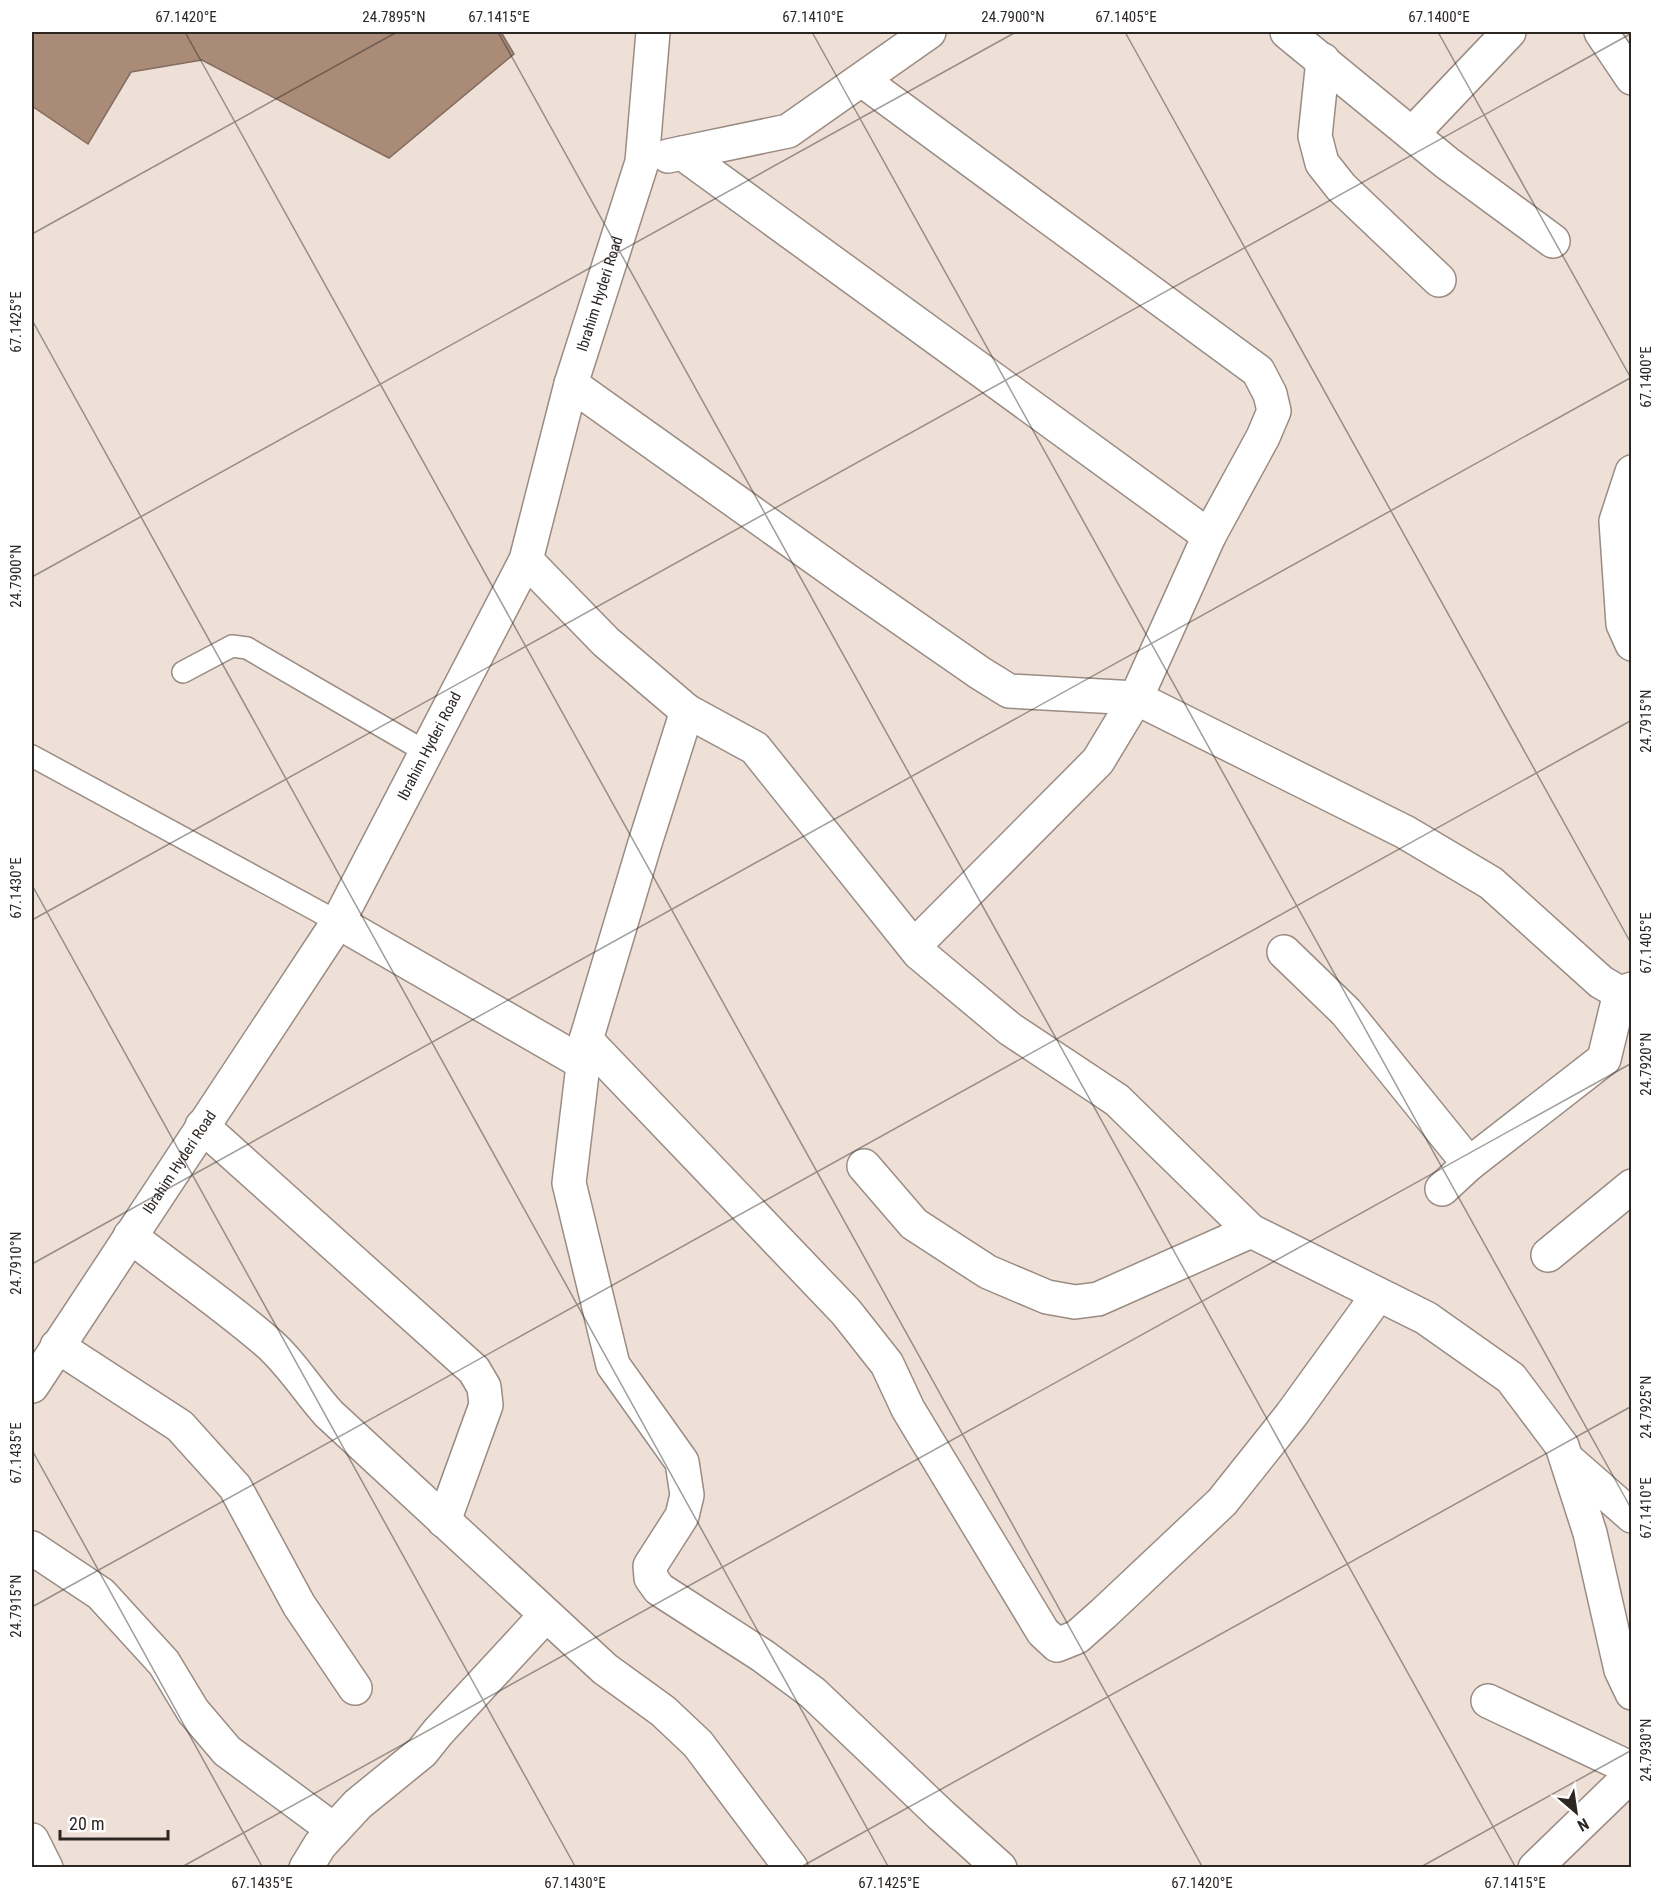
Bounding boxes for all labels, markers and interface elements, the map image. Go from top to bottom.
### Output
text: 67.1420°E [155,8,217,26]
text: 24.7895°N [362,8,426,26]
text: 67.1415°E [468,8,530,26]
text: 67.1410°E [782,8,844,26]
text: 24.7900°N [981,8,1045,26]
text: 67.1405°E [1095,8,1157,26]
text: 67.1400°E [1408,8,1470,26]
street label: Ibrahim Hyderi Road [573,234,627,354]
text: 67.1425°E [7,291,25,353]
text: 67.1400°E [1637,346,1655,408]
text: 24.7900°N [7,544,25,608]
street label: Ibrahim Hyderi Road [394,689,465,803]
text: 24.7915°N [1637,689,1655,753]
text: 67.1430°E [7,857,25,919]
text: 67.1405°E [1637,912,1655,974]
text: 24.7920°N [1637,1032,1655,1096]
street label: Ibrahim Hyderi Road [139,1107,220,1217]
text: 24.7910°N [7,1231,25,1295]
text: 24.7925°N [1637,1375,1655,1439]
text: 67.1435°E [7,1422,25,1484]
text: 67.1410°E [1637,1477,1655,1539]
text: 24.7915°N [7,1574,25,1638]
text: 24.7930°N [1637,1718,1655,1782]
north arrow [1546,1782,1606,1842]
scale bar [60,1803,168,1841]
text: 20 m [69,1813,104,1834]
text: N [1574,1814,1592,1835]
text: 67.1435°E [231,1874,293,1892]
text: 67.1430°E [544,1874,606,1892]
text: 67.1425°E [858,1874,920,1892]
text: 67.1420°E [1171,1874,1233,1892]
text: 67.1415°E [1484,1874,1546,1892]

